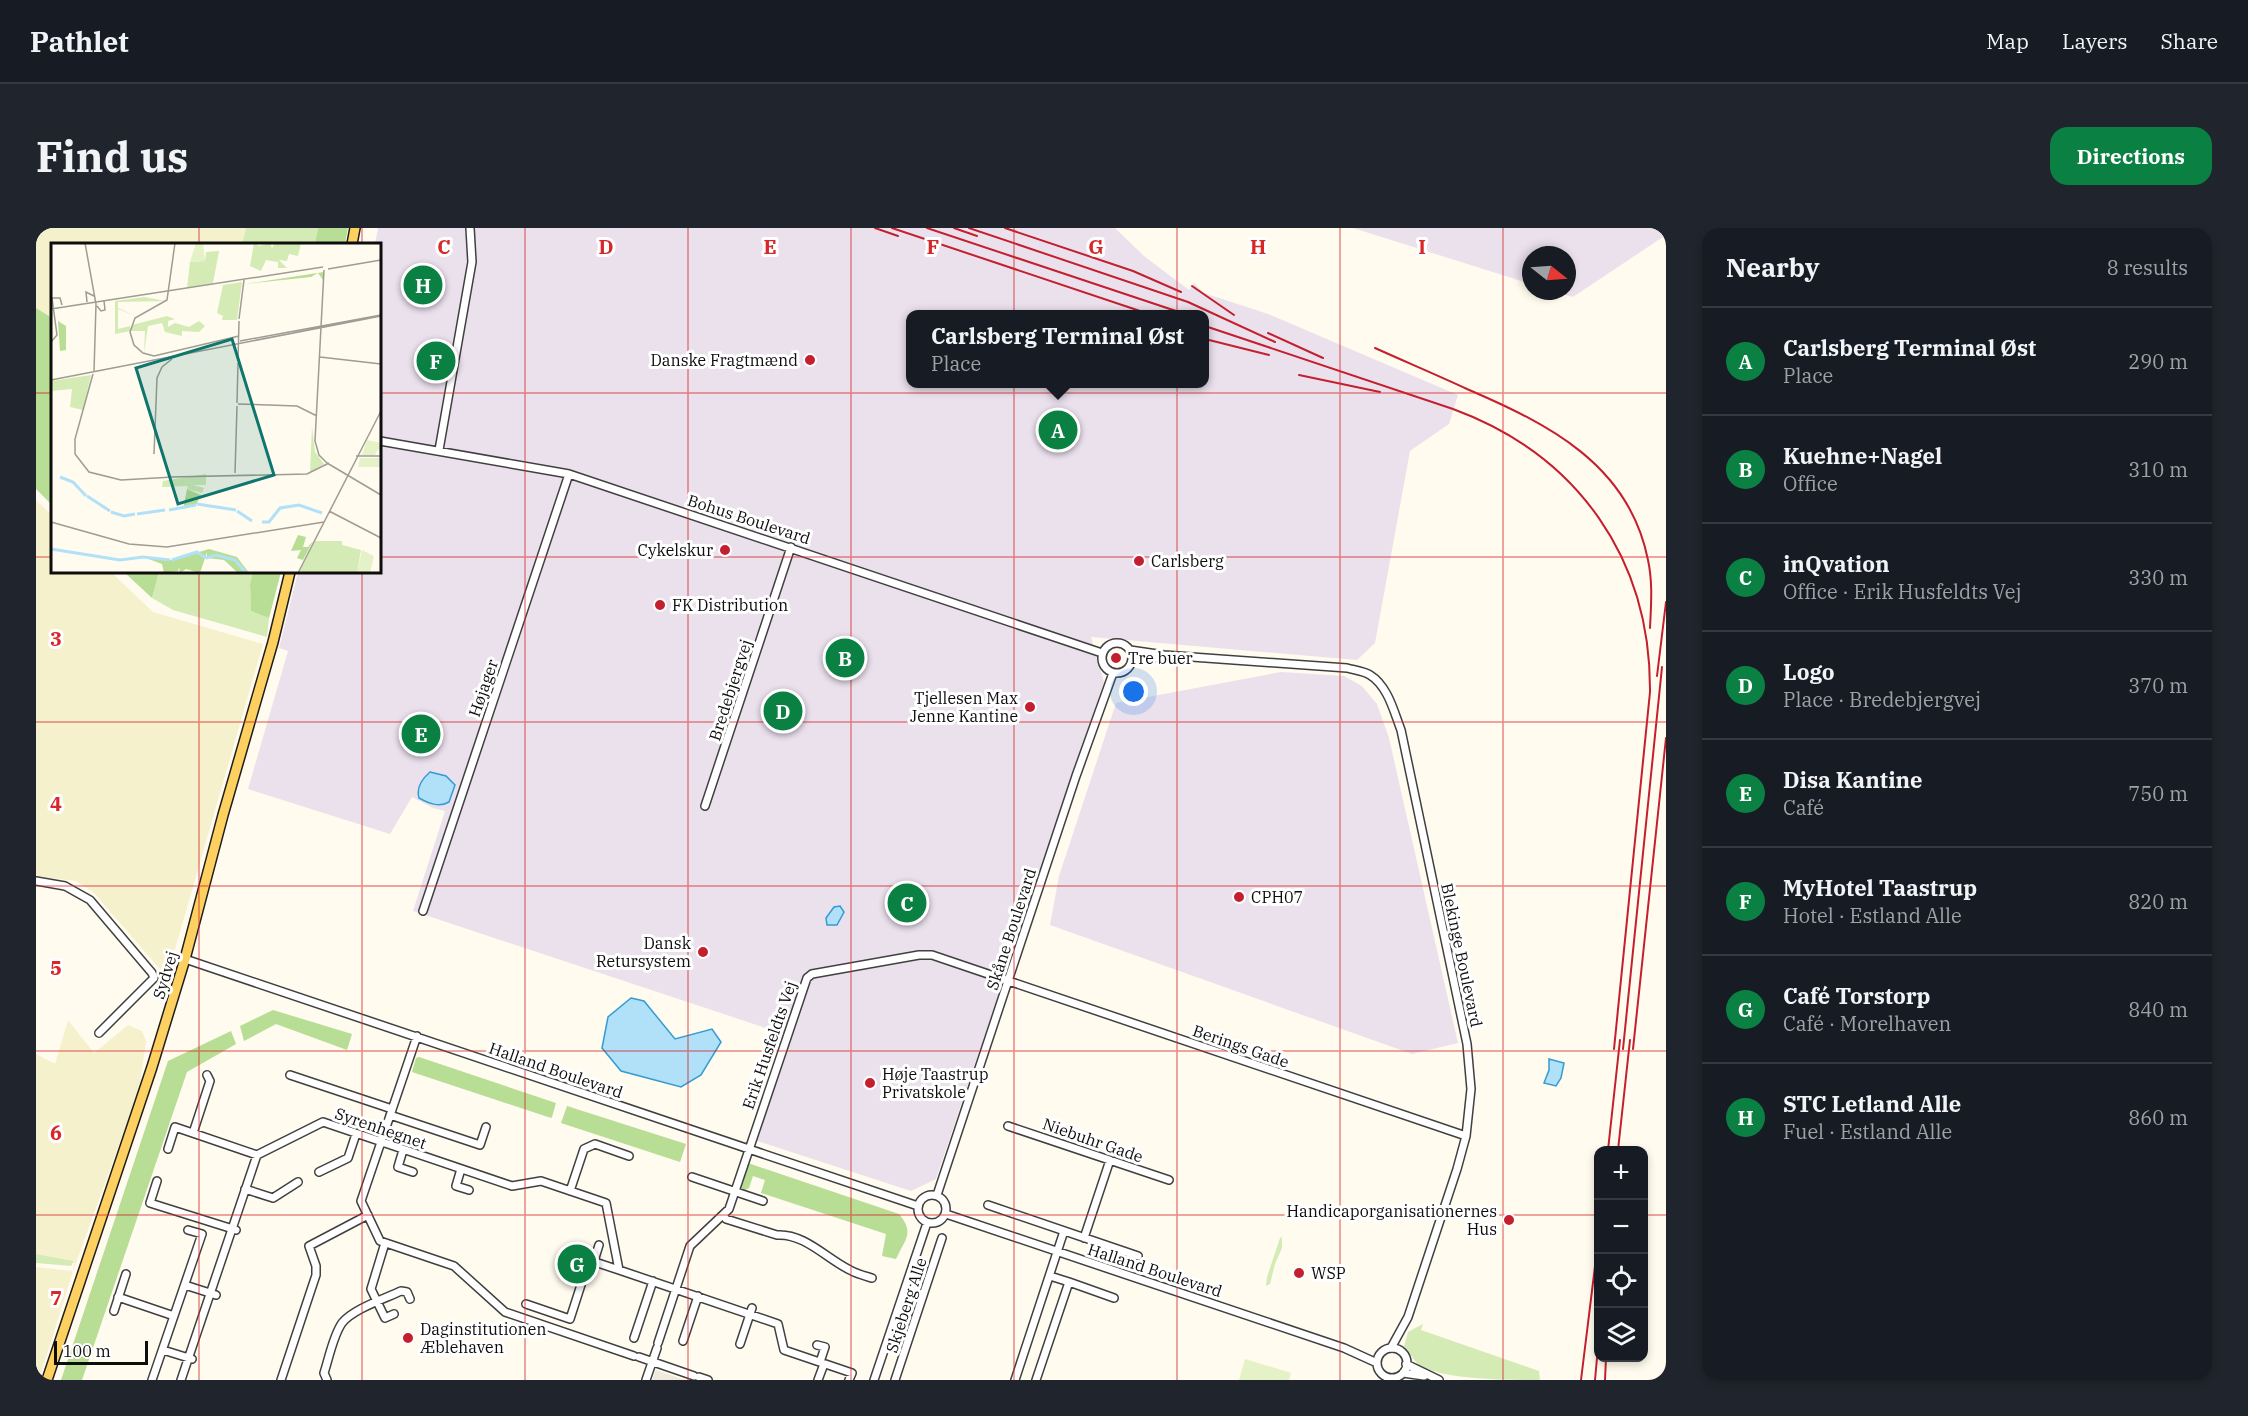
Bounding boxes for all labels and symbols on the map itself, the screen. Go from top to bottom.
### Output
text: C [437,233,451,260]
text: D [598,233,614,260]
text: E [763,233,777,260]
text: F [927,233,939,260]
text: G [1088,233,1104,260]
text: H [1250,233,1266,260]
text: I [1418,233,1426,260]
inset map [51,243,381,573]
north arrow [1522,246,1576,300]
pin: H [404,262,442,308]
pin: F [416,338,456,384]
place label: Danske Fragtmænd [650,350,798,370]
marker: Danske Fragtmænd [803,353,817,367]
pin: A [1038,408,1078,452]
street label: Bohus Boulevard [685,490,813,548]
place label: Cykelskur [638,540,713,560]
marker: Cykelskur [718,543,732,557]
place label: Carlsberg [1151,551,1224,571]
marker: Carlsberg [1132,554,1146,568]
place label: FK Distribution [672,595,788,615]
marker: FK Distribution [653,598,667,612]
text: 3 [50,625,62,652]
pin: B [826,636,864,680]
street label: Bredebjergvej [704,637,756,743]
place label: Tre buer [1128,648,1193,668]
marker: Tre buer [1109,651,1123,665]
street label: Højager [464,657,502,719]
your location [1119,677,1148,706]
pin: D [764,688,802,734]
place label: Tjellesen Max Jenne Kantine [910,688,1018,726]
marker: Tjellesen Max Jenne Kantine [1023,700,1037,714]
pin: E [402,712,440,756]
text: 4 [50,790,62,817]
street label: Skåne Boulevard [982,865,1040,992]
pin: C [888,880,926,926]
street label: Blekinge Boulevard [1437,881,1487,1029]
place label: CPH07 [1251,887,1303,907]
marker: CPH07 [1232,890,1246,904]
place label: Dansk Retursystem [596,933,692,971]
marker: Dansk Retursystem [696,945,710,959]
street label: Sydvej [148,948,182,1002]
text: 5 [50,954,62,981]
street label: Erik Husfeldts Vej [738,978,800,1112]
street label: Berings Gade [1190,1020,1292,1072]
street label: Halland Boulevard [486,1038,626,1102]
place label: Høje Taastrup Privatskole [882,1064,989,1102]
marker: Høje Taastrup Privatskole [863,1076,877,1090]
street label: Syrenhegnet [333,1103,430,1153]
street label: Niebuhr Gade [1040,1113,1146,1167]
text: 6 [50,1119,62,1146]
place label: Handicaporganisationernes Hus [1286,1201,1497,1239]
marker: Handicaporganisationernes Hus [1502,1213,1516,1227]
street label: Halland Boulevard [1085,1239,1225,1301]
pin: G [558,1242,596,1286]
street label: Skjeberg Alle [881,1255,931,1355]
place label: WSP [1311,1263,1346,1283]
marker: WSP [1292,1266,1306,1280]
text: 7 [50,1284,62,1311]
place label: Daginstitutionen Æblehaven [420,1319,547,1357]
marker: Daginstitutionen Æblehaven [401,1331,415,1345]
scale bar [54,1338,148,1366]

